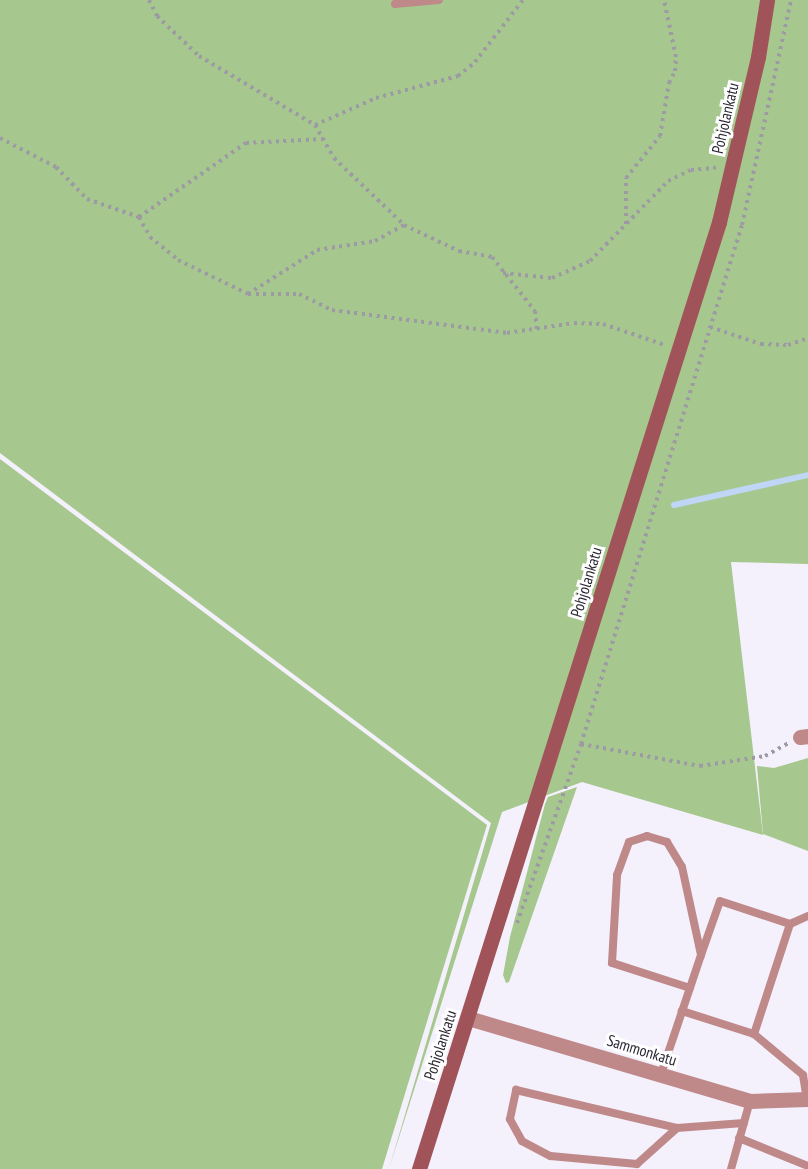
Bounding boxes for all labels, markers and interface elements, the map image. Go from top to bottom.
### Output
street label: Pohjolankatu [708,81,742,155]
street label: Pohjolankatu [566,545,606,619]
street label: Pohjolankatu [420,1008,460,1082]
street label: Sammonkatu [605,1030,679,1070]

